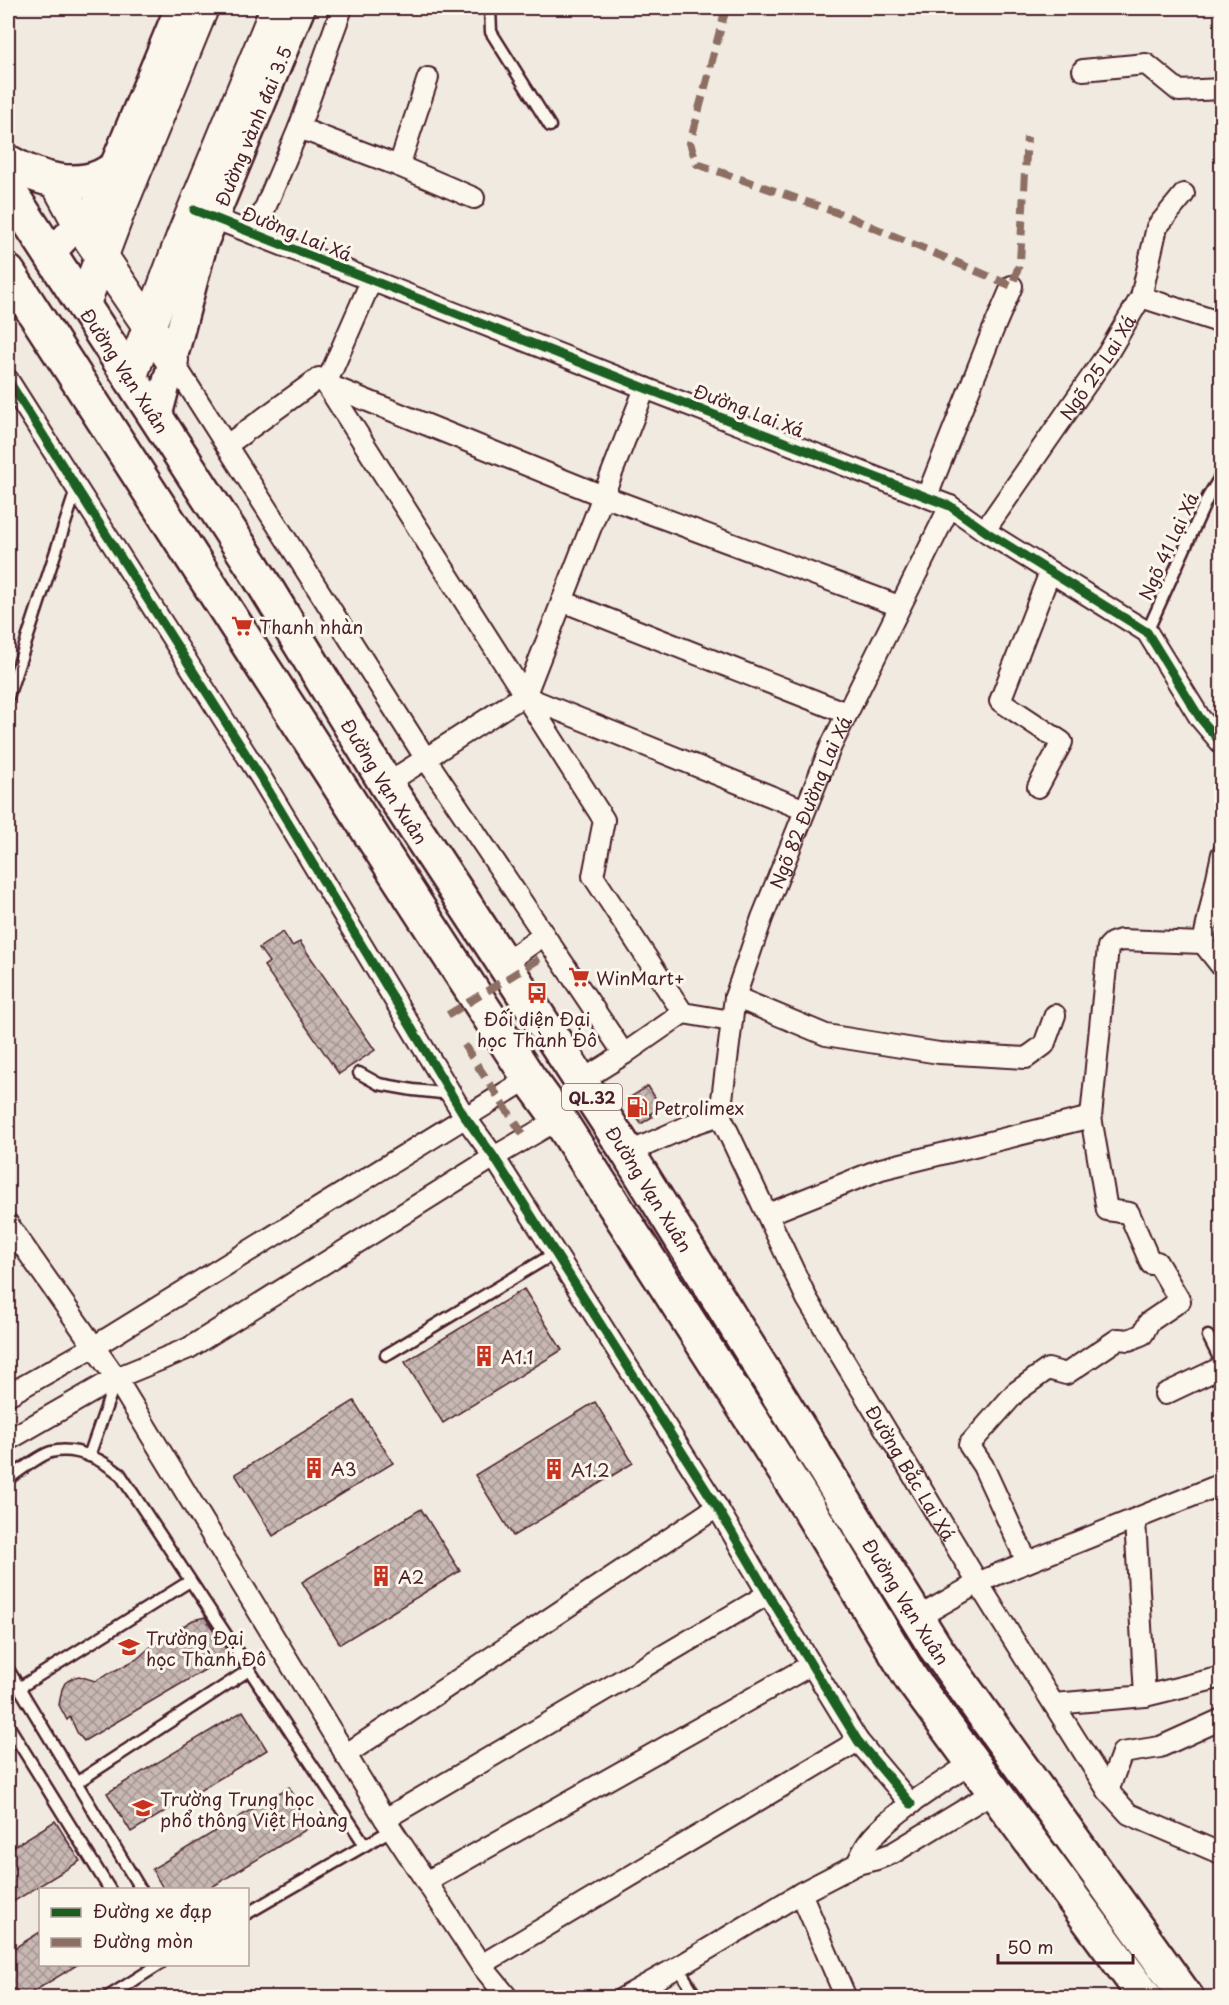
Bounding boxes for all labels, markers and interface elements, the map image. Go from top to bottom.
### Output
street label: Đường vành đai 3.5 [207,41,298,210]
street label: Đường Lai Xá [238,199,357,268]
street label: Đường Vạn Xuân [75,302,176,438]
street label: Ngõ 25 Lai Xá [1052,308,1142,425]
street label: Đường Lai Xá [690,377,809,444]
street label: Ngõ 41 Lại Xá [1131,487,1205,604]
place label: Thanh nhàn [259,613,363,640]
supermarket icon: Thanh nhàn [230,614,254,638]
street label: Ngõ 82 Đường Lai Xá [762,710,858,892]
street label: Đường Vạn Xuân [335,713,435,849]
place label: WinMart+ [596,964,685,991]
supermarket icon: WinMart+ [567,965,591,989]
bus stop icon: Đối diện Đại học Thành Đô [525,981,549,1005]
place label: Đối diện Đại học Thành Đô [477,1005,597,1053]
road number: QL.32 [562,1084,622,1110]
place label: Petrolimex [654,1094,744,1121]
fuel station icon: Petrolimex [625,1095,649,1119]
street label: Đường Vạn Xuân [600,1120,700,1257]
place label: A1.1 [501,1343,533,1370]
building icon: A1.1 [472,1344,496,1368]
street label: Đường Bắc Lai Xá [860,1399,963,1546]
place label: A3 [331,1455,357,1482]
building icon: A3 [302,1456,326,1480]
place label: A1.2 [571,1456,610,1483]
building icon: A1.2 [542,1457,566,1481]
street label: Đường Vạn Xuân [857,1533,957,1670]
place label: A2 [398,1563,425,1590]
building icon: A2 [369,1564,393,1588]
place label: Trường Đại học Thành Đô [146,1624,266,1672]
school or university icon: Trường Đại học Thành Đô [117,1635,141,1659]
place label: Trường Trung học phổ thông Việt Hoàng [160,1785,348,1833]
school or university icon: Trường Trung học phổ thông Việt Hoàng [131,1796,155,1820]
legend [39,1888,249,1966]
text: Đường xe đạp [93,1897,212,1924]
text: Đường mòn [93,1927,193,1954]
scale bar [998,1927,1133,1965]
text: 50 m [1007,1933,1054,1960]

